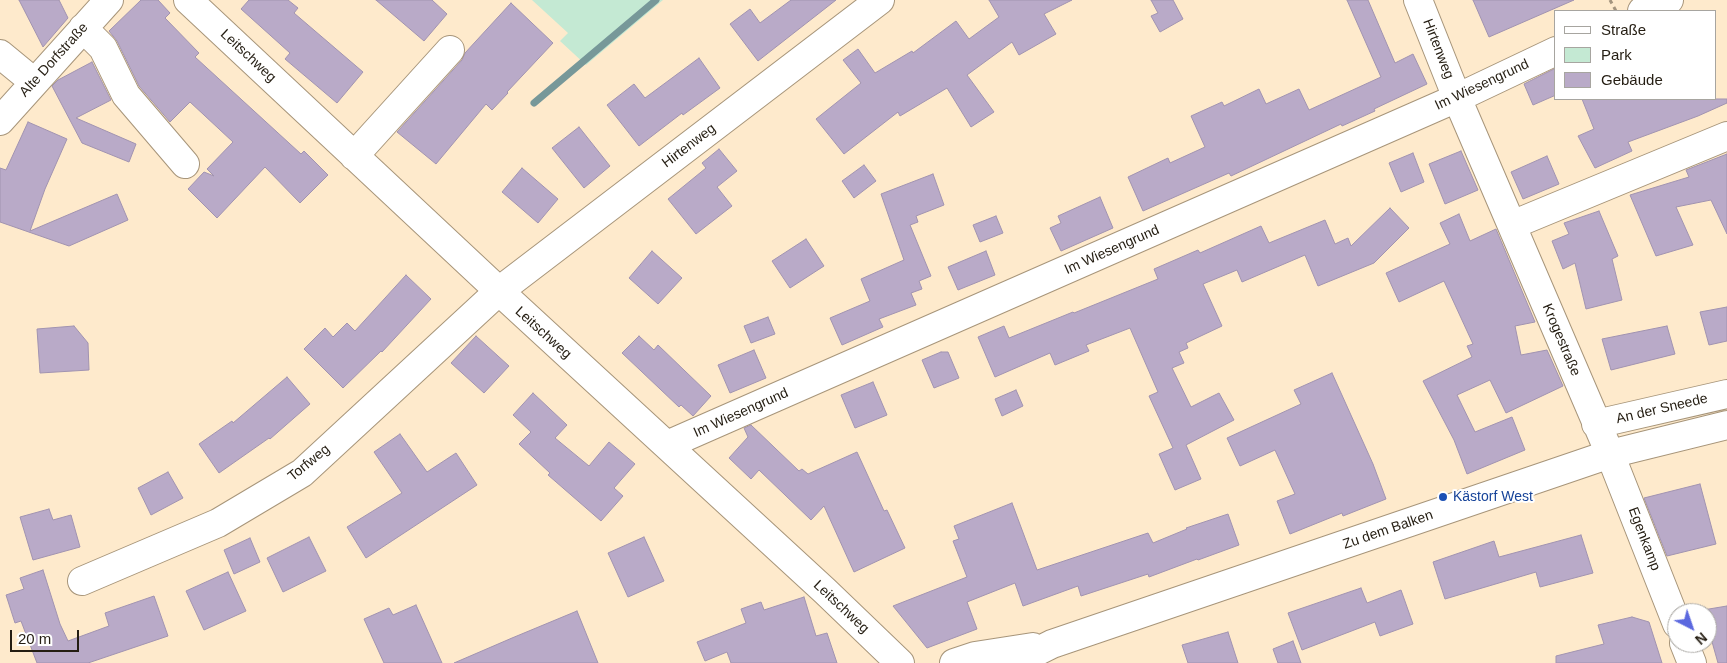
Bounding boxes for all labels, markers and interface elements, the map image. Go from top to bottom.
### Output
legend [1554,10,1717,100]
street label: Hirtenweg [1419,17,1457,81]
street label: Alte Dorfstraße [16,19,92,101]
text: Straße [1601,21,1646,38]
street label: Leitschweg [217,26,279,86]
text: Park [1601,46,1632,63]
street label: Im Wiesengrund [1432,56,1532,114]
text: Gebäude [1601,71,1663,88]
street label: Hirtenweg [659,120,719,172]
street label: Im Wiesengrund [1062,222,1162,278]
street label: Krogestraße [1538,301,1584,379]
street label: Leitschweg [511,303,575,363]
street label: Im Wiesengrund [691,385,791,441]
street label: An der Sneede [1615,390,1709,428]
street label: Torfweg [285,441,333,485]
place label: Kästorf West [1453,489,1533,505]
marker: Kästorf West [1437,491,1449,503]
street label: Egenkamp [1624,505,1664,573]
street label: Zu dem Balken [1341,507,1435,553]
street label: Leitschweg [810,577,872,637]
north arrow [1667,603,1717,653]
scale bar [12,620,81,652]
text: N [1692,629,1710,648]
text: 20 m [18,630,51,647]

